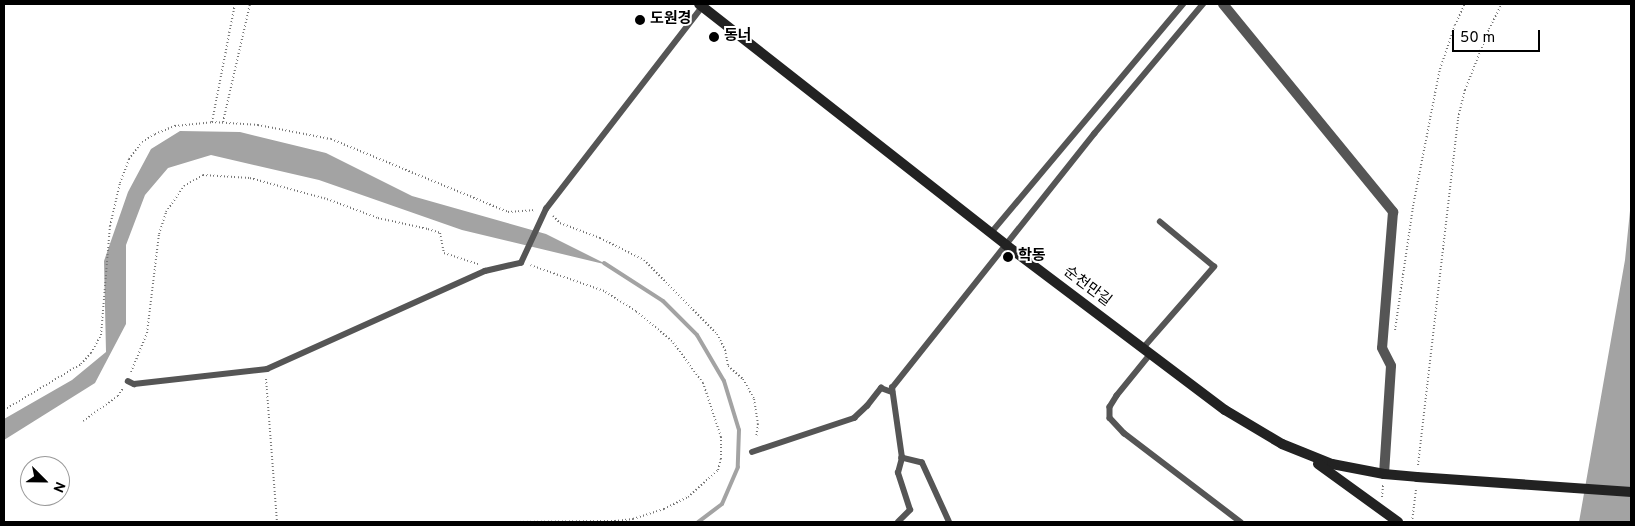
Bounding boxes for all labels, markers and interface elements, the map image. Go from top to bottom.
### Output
place label: 도원경 [650,11,691,29]
marker: 도원경 [634,14,646,26]
scale bar [1455,20,1542,52]
place label: 동너 [724,28,752,46]
text: 50 m [1460,29,1495,48]
marker: 동너 [708,31,720,43]
place label: 학동 [1018,248,1046,266]
marker: 학동 [1002,251,1014,263]
street label: 순천만길 [1060,263,1114,311]
north arrow [20,456,70,506]
text: N [49,479,68,495]

